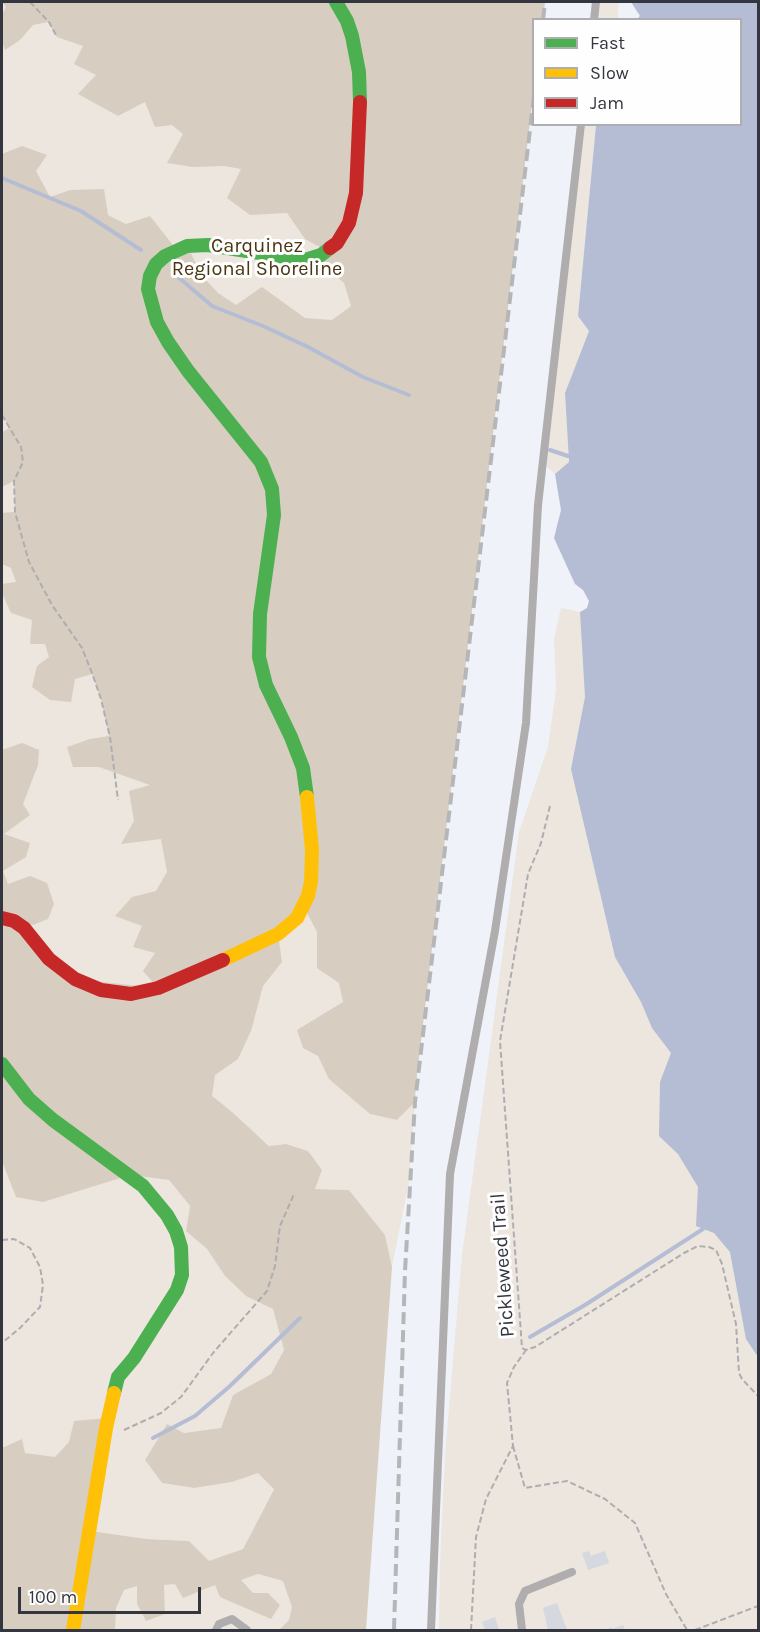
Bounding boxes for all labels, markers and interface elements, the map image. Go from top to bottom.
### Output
legend [532,18,742,126]
text: Fast [590,32,625,54]
text: Slow [590,62,629,84]
text: Jam [590,92,624,114]
park label: Carquinez Regional Shoreline [172,234,342,281]
street label: Pickleweed Trail [486,1192,520,1338]
scale bar [21,1575,204,1613]
text: 100 m [29,1586,77,1608]

